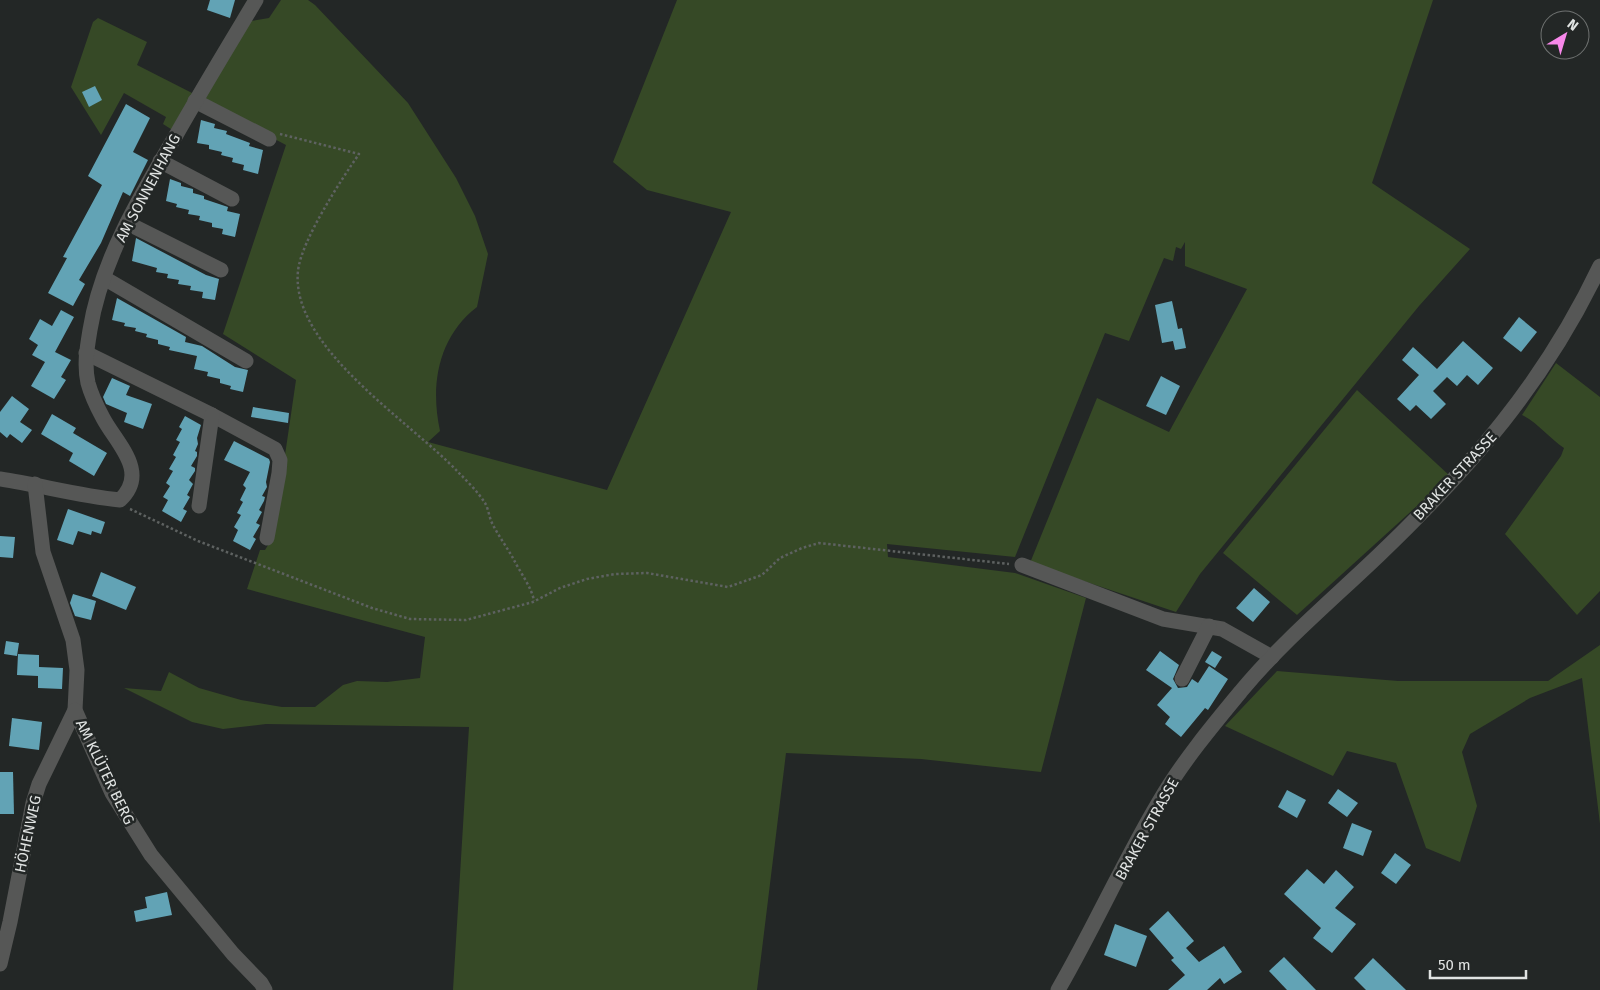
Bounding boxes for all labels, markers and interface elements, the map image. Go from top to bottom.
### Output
north arrow [1540,10,1590,60]
text: N [1564,16,1582,35]
street label: AM SONNENHANG [112,131,184,245]
street label: BRAKER STRASSE [1409,428,1501,524]
street label: AM KLÜTER BERG [72,717,138,827]
street label: BRAKER STRASSE [1111,775,1183,883]
street label: HÖHENWEG [11,794,45,874]
scale bar [1430,948,1526,980]
text: 50 m [1438,956,1471,974]

